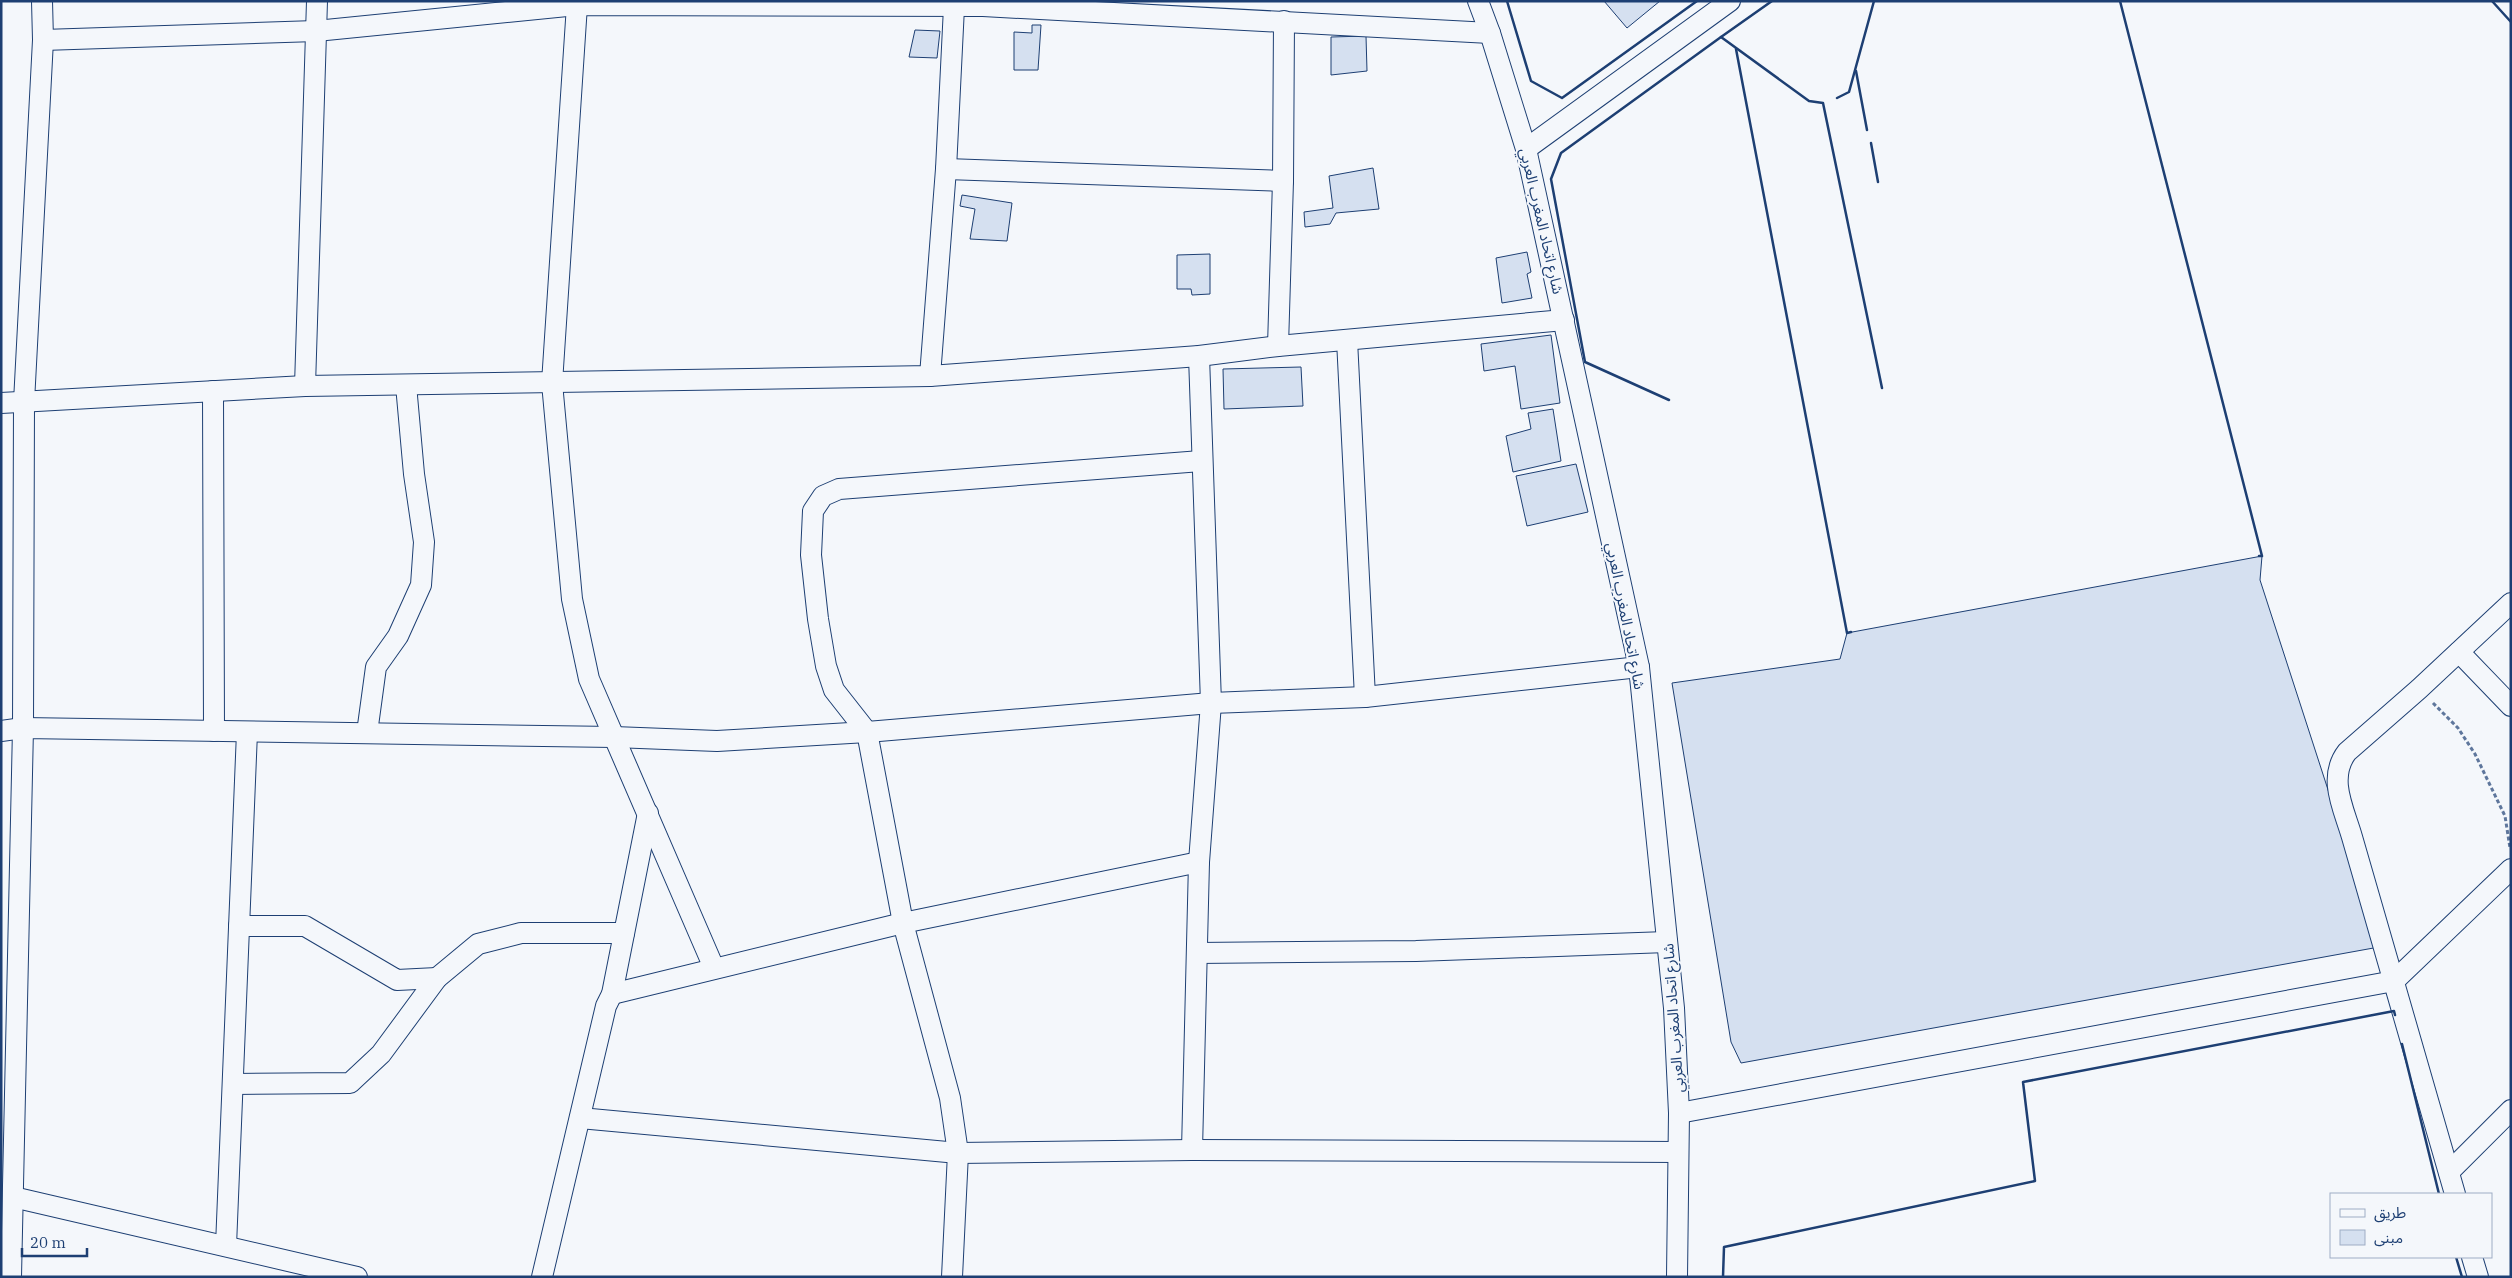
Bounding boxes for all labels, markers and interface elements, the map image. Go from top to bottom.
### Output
street label: شارع اتحاد المغرب العربي [1513,146,1568,297]
street label: شارع اتحاد المغرب العربي [1599,541,1650,692]
street label: شارع اتحاد المغرب العربي [1658,942,1691,1093]
legend [2330,1193,2492,1258]
text: طريق [2374,1203,2406,1223]
scale bar [22,1226,88,1258]
text: مبنى [2374,1228,2403,1247]
text: 20 m [30,1233,66,1252]

